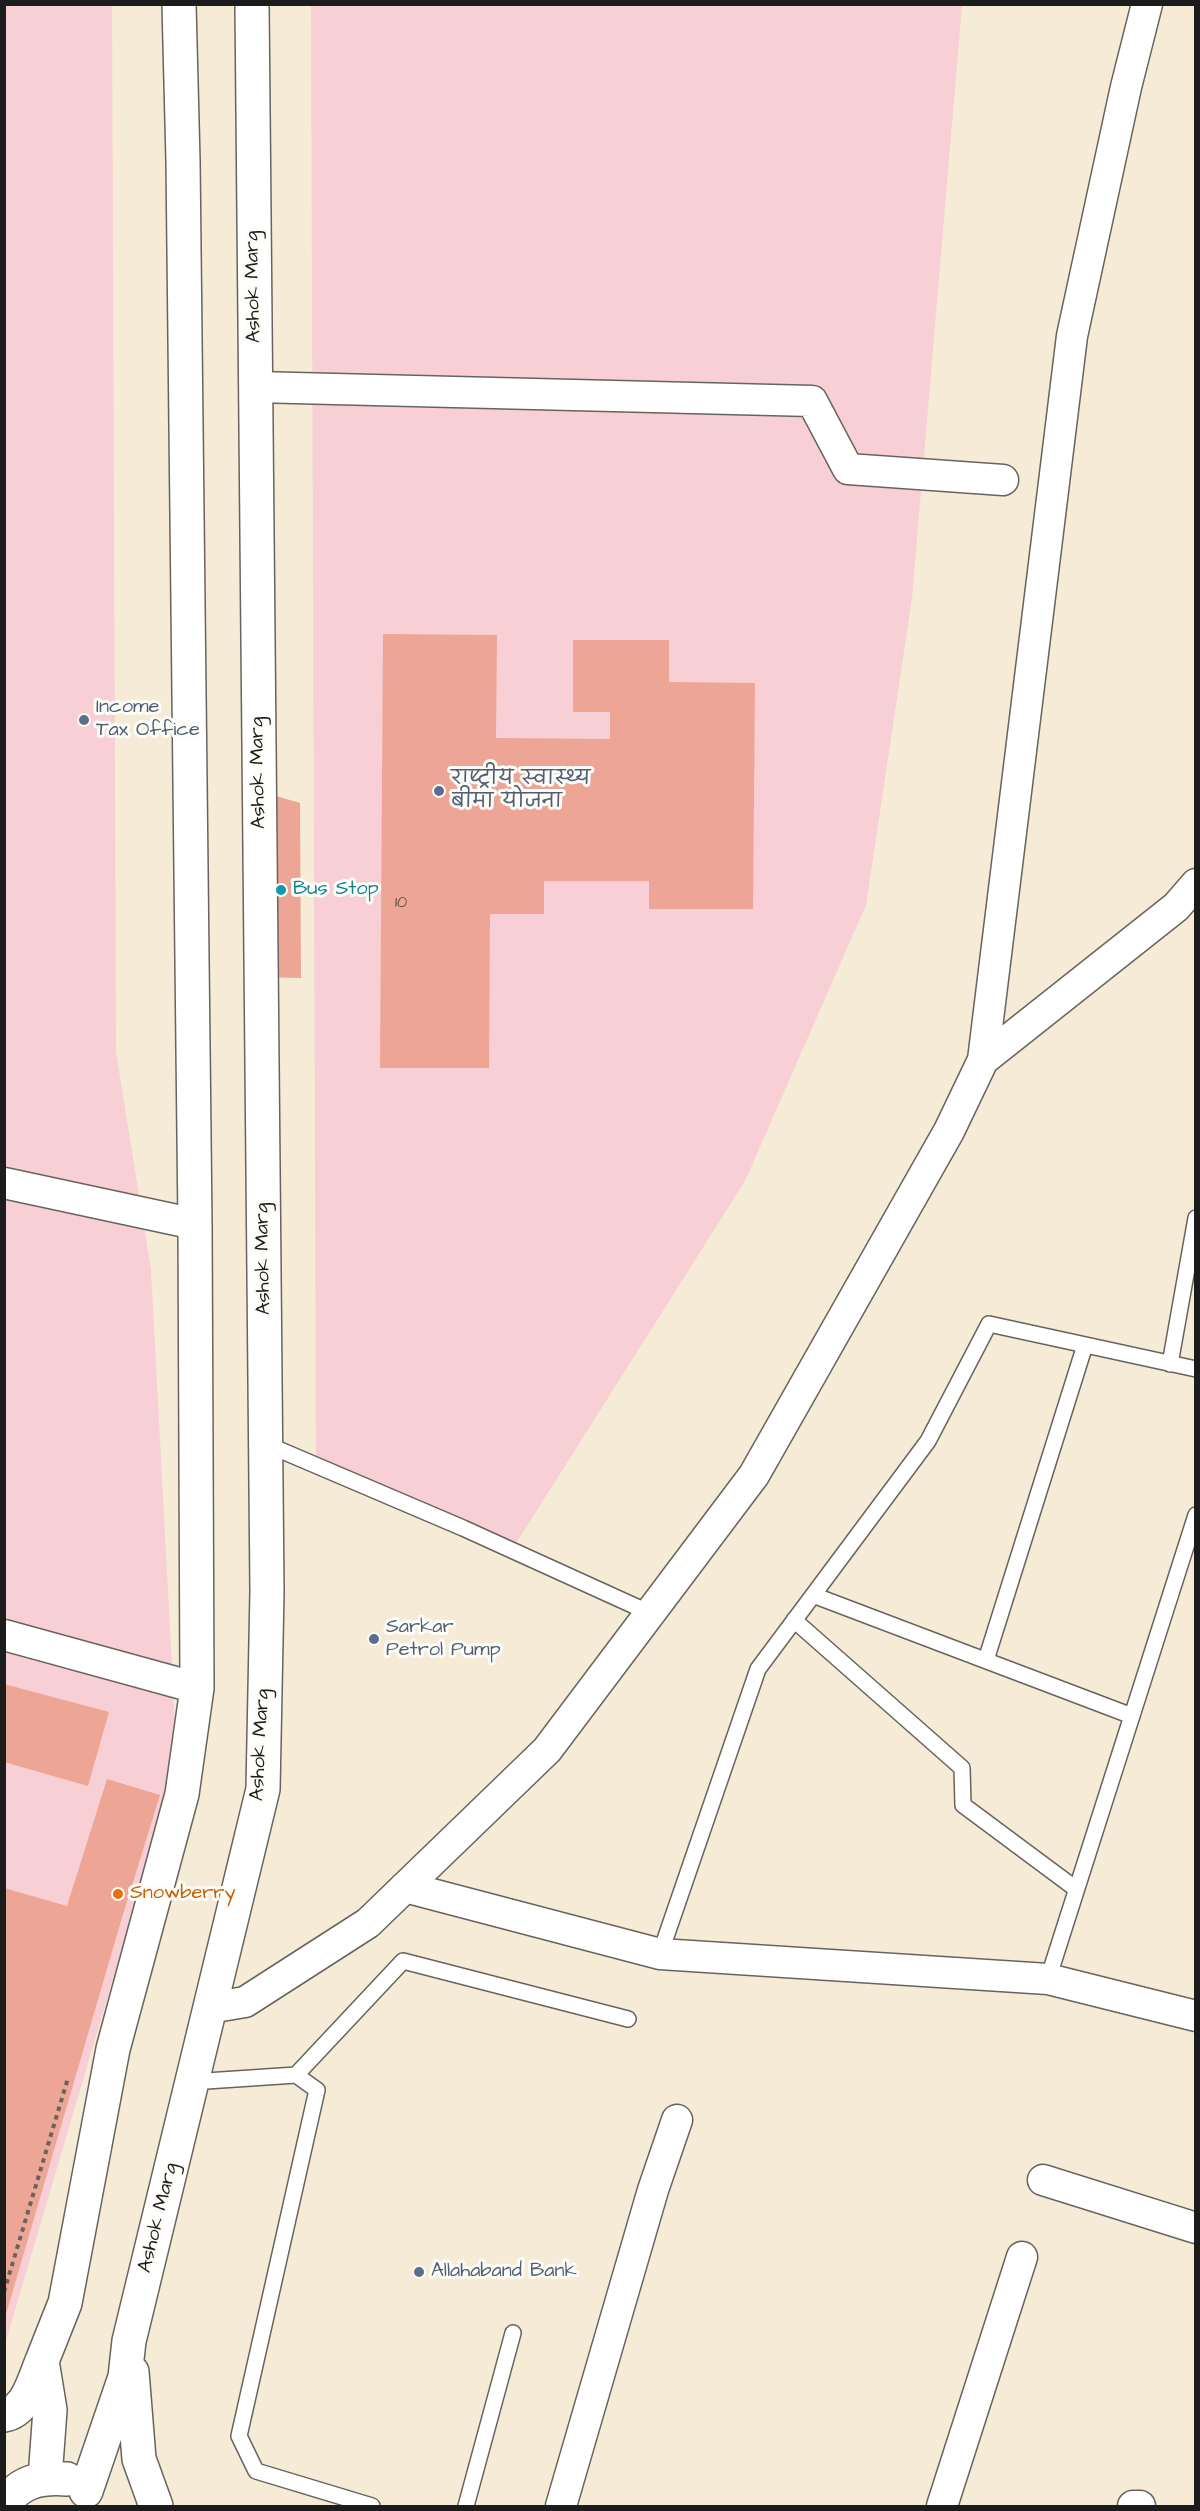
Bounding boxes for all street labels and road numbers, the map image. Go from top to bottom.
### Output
street label: Ashok Marg [241,231,267,343]
street label: Ashok Marg [246,717,272,829]
street label: Ashok Marg [251,1203,277,1315]
street label: Ashok Marg [246,1688,276,1802]
street label: Ashok Marg [134,2161,184,2275]

